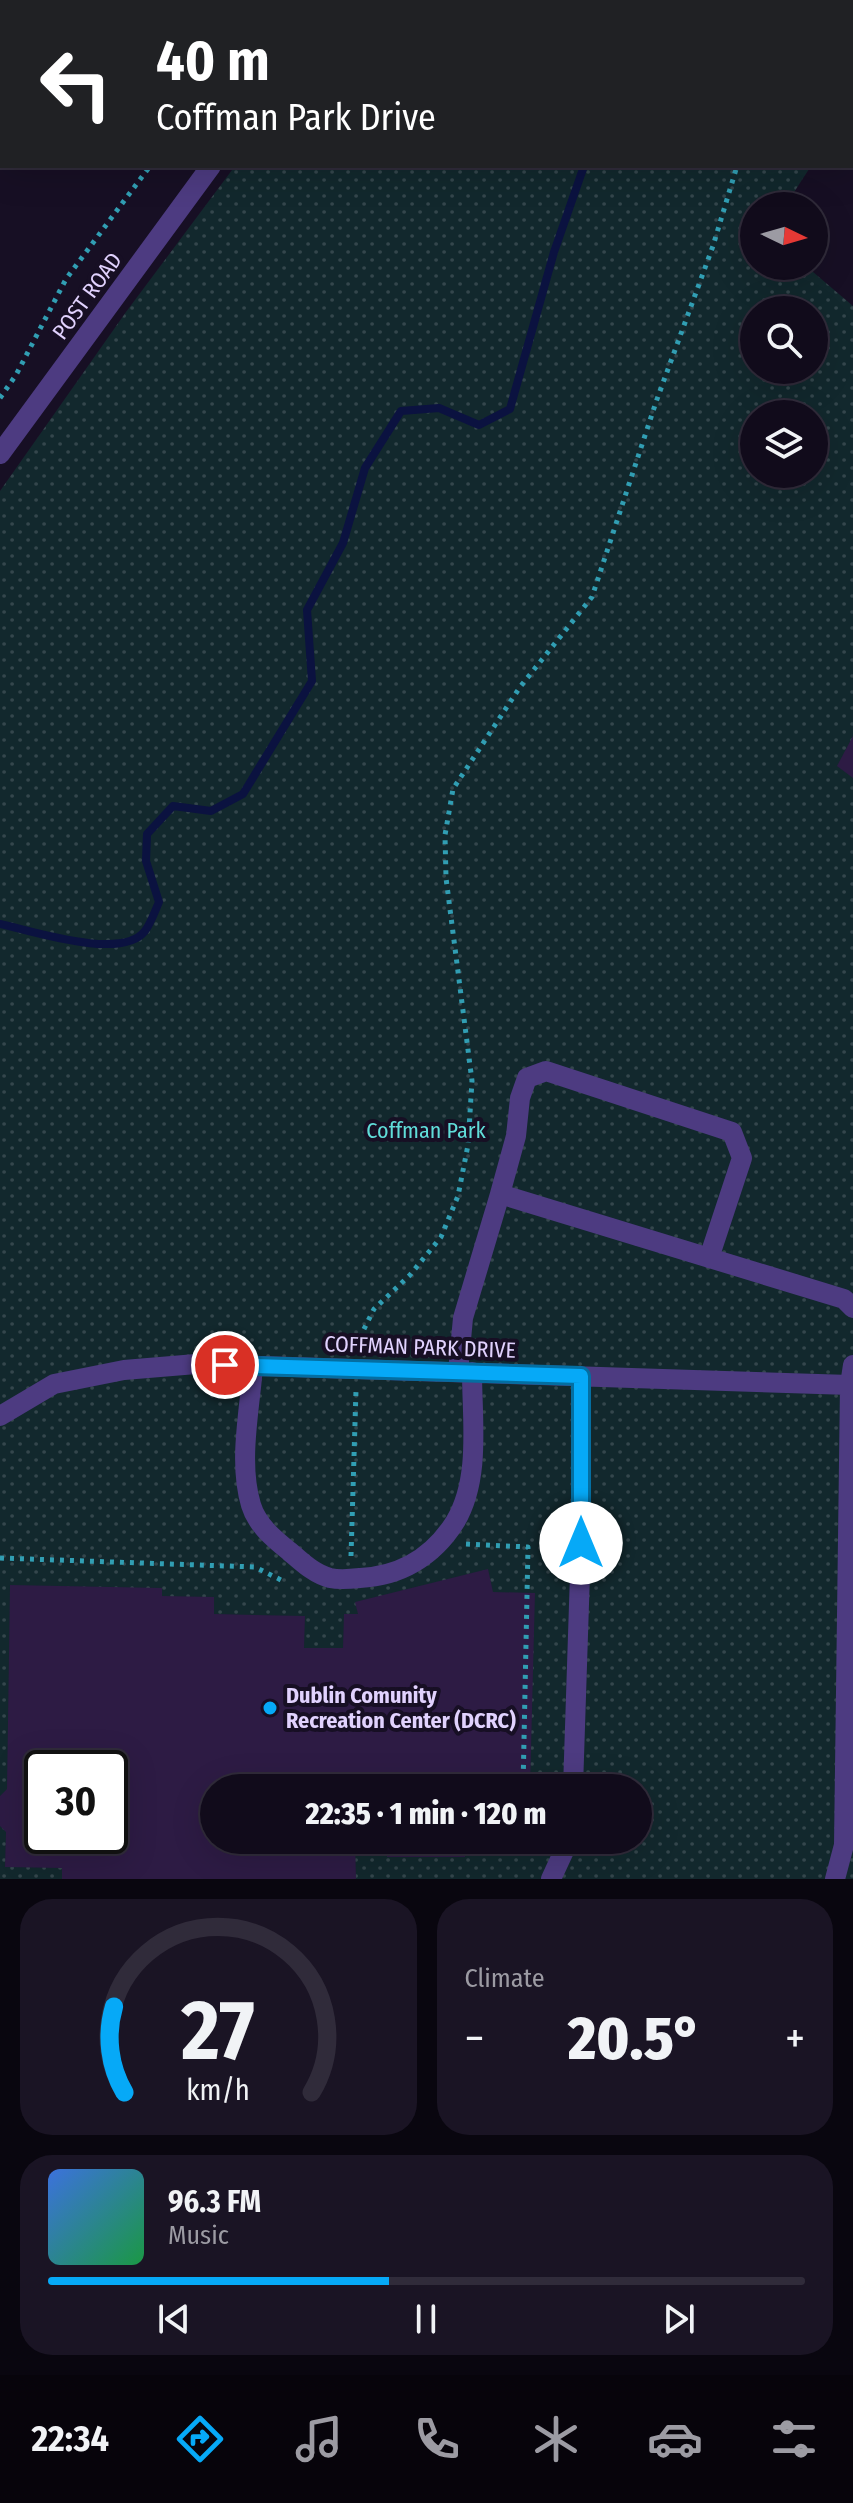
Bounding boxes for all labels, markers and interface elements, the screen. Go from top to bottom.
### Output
text: 40 m [156,28,270,95]
icon: left [24,32,128,136]
text: Coffman Park Drive [156,96,436,140]
north arrow [740,192,828,280]
map controls [740,192,828,488]
street label: POST ROAD [46,247,128,345]
button: search [740,296,828,384]
button: layers [740,400,828,488]
park label: Coffman Park [366,1117,486,1144]
street label: COFFMAN PARK DRIVE [324,1330,516,1364]
pin [191,1331,259,1399]
icon: arrive [203,1343,247,1387]
position arrow [539,1501,623,1585]
place label: Dublin Comunity Recreation Center (DCRC) [286,1682,516,1734]
marker: Dublin Comunity Recreation Center (DCRC) [261,1699,279,1717]
speed limit sign: 30 [24,1750,128,1854]
text: 22:35 · 1 min · 120 m [306,1796,546,1832]
text: Climate [465,1963,545,1994]
text: 27 [180,1981,255,2081]
text: 20.5° [568,2003,701,2075]
text: − [465,2012,484,2065]
text: + [785,2012,805,2065]
text: km/h [186,2073,250,2108]
text: 96.3 FM [168,2184,261,2220]
text: Music [168,2220,229,2251]
icon: previous [152,2297,196,2341]
icon: pause [404,2297,448,2341]
icon: next [657,2297,701,2341]
icon: directions [172,2411,228,2467]
icon: music [291,2411,347,2467]
icon: phone [409,2411,465,2467]
icon: climate [528,2411,584,2467]
icon: car [647,2411,703,2467]
icon: filters [766,2411,822,2467]
text: 22:34 [31,2417,109,2461]

